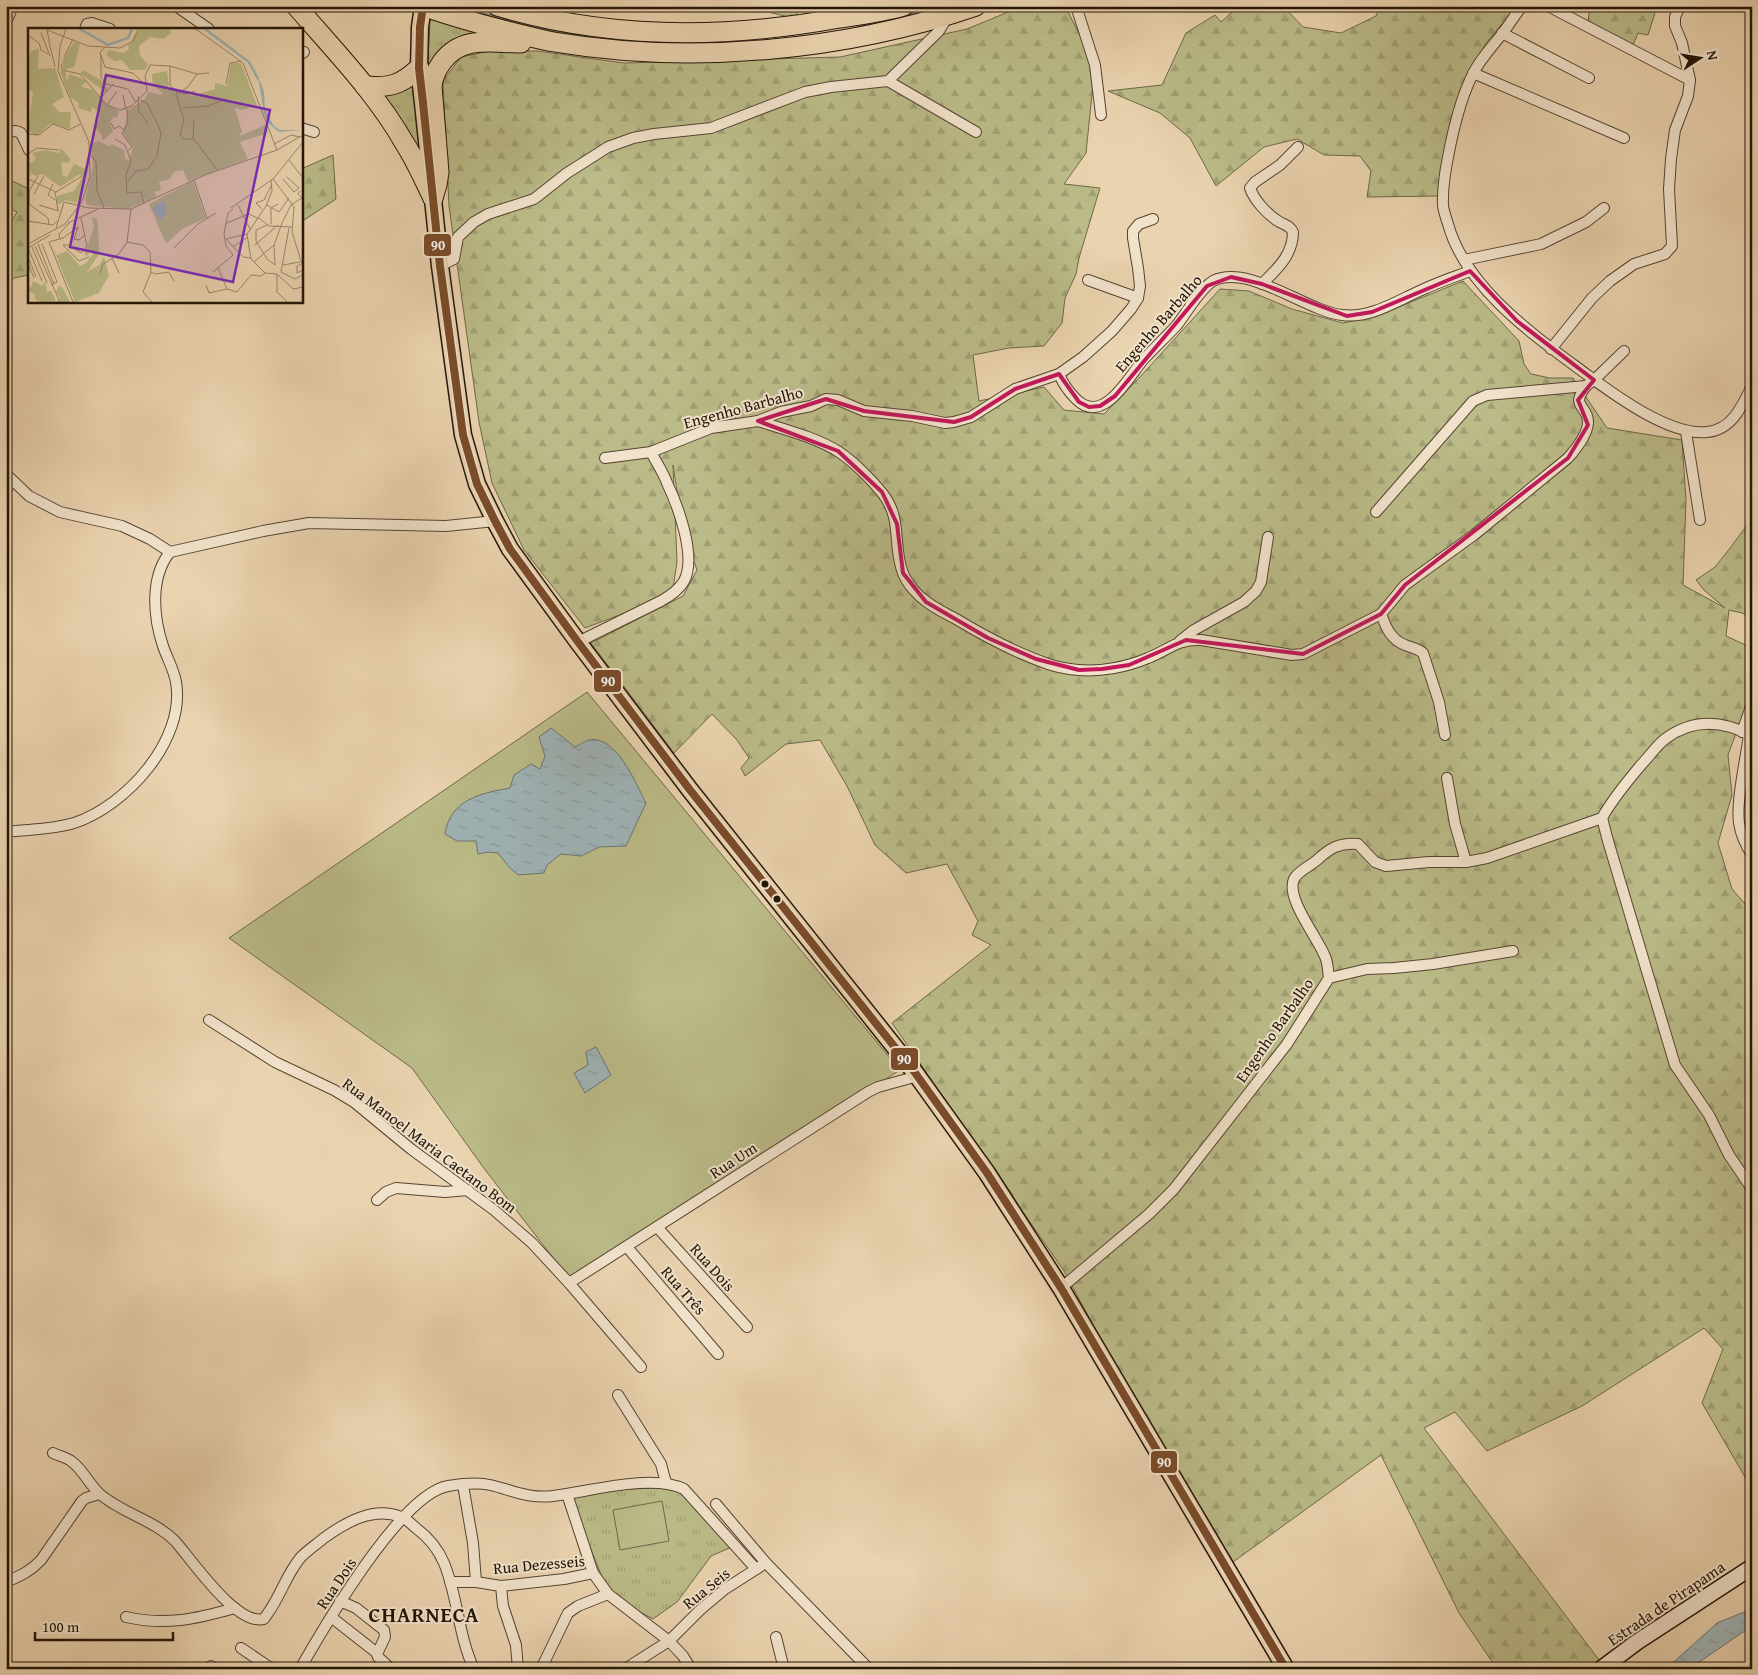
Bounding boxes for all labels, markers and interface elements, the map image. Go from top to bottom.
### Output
inset map [28,28,302,302]
north arrow [1676,32,1726,82]
text: N [1702,49,1724,63]
line badge: 90 [423,233,452,257]
text: 90 [431,235,445,255]
street label: Engenho Barbalho [1109,269,1207,377]
street label: Engenho Barbalho [681,380,805,434]
line badge: 90 [593,669,622,693]
text: 90 [601,671,615,691]
unlabelled marker [760,879,770,889]
unlabelled marker [772,894,782,904]
street label: Engenho Barbalho [1229,973,1319,1087]
line badge: 90 [890,1047,919,1071]
text: 90 [897,1049,911,1069]
street label: Rua Manoel Maria Caetano Bom [338,1071,522,1219]
street label: Rua Um [704,1136,762,1184]
street label: Rua Dois [685,1238,741,1296]
street label: Rua Três [656,1260,712,1320]
line badge: 90 [1150,1450,1178,1474]
text: 90 [1157,1452,1171,1472]
street label: Rua Dezesseis [492,1548,586,1580]
street label: Rua Dois [310,1552,362,1614]
street label: Estrada de Pirapama [1602,1554,1730,1651]
street label: Rua Seis [677,1561,735,1615]
district label: CHARNECA [369,1599,479,1630]
scale bar [35,1610,172,1642]
text: 100 m [42,1616,80,1637]

